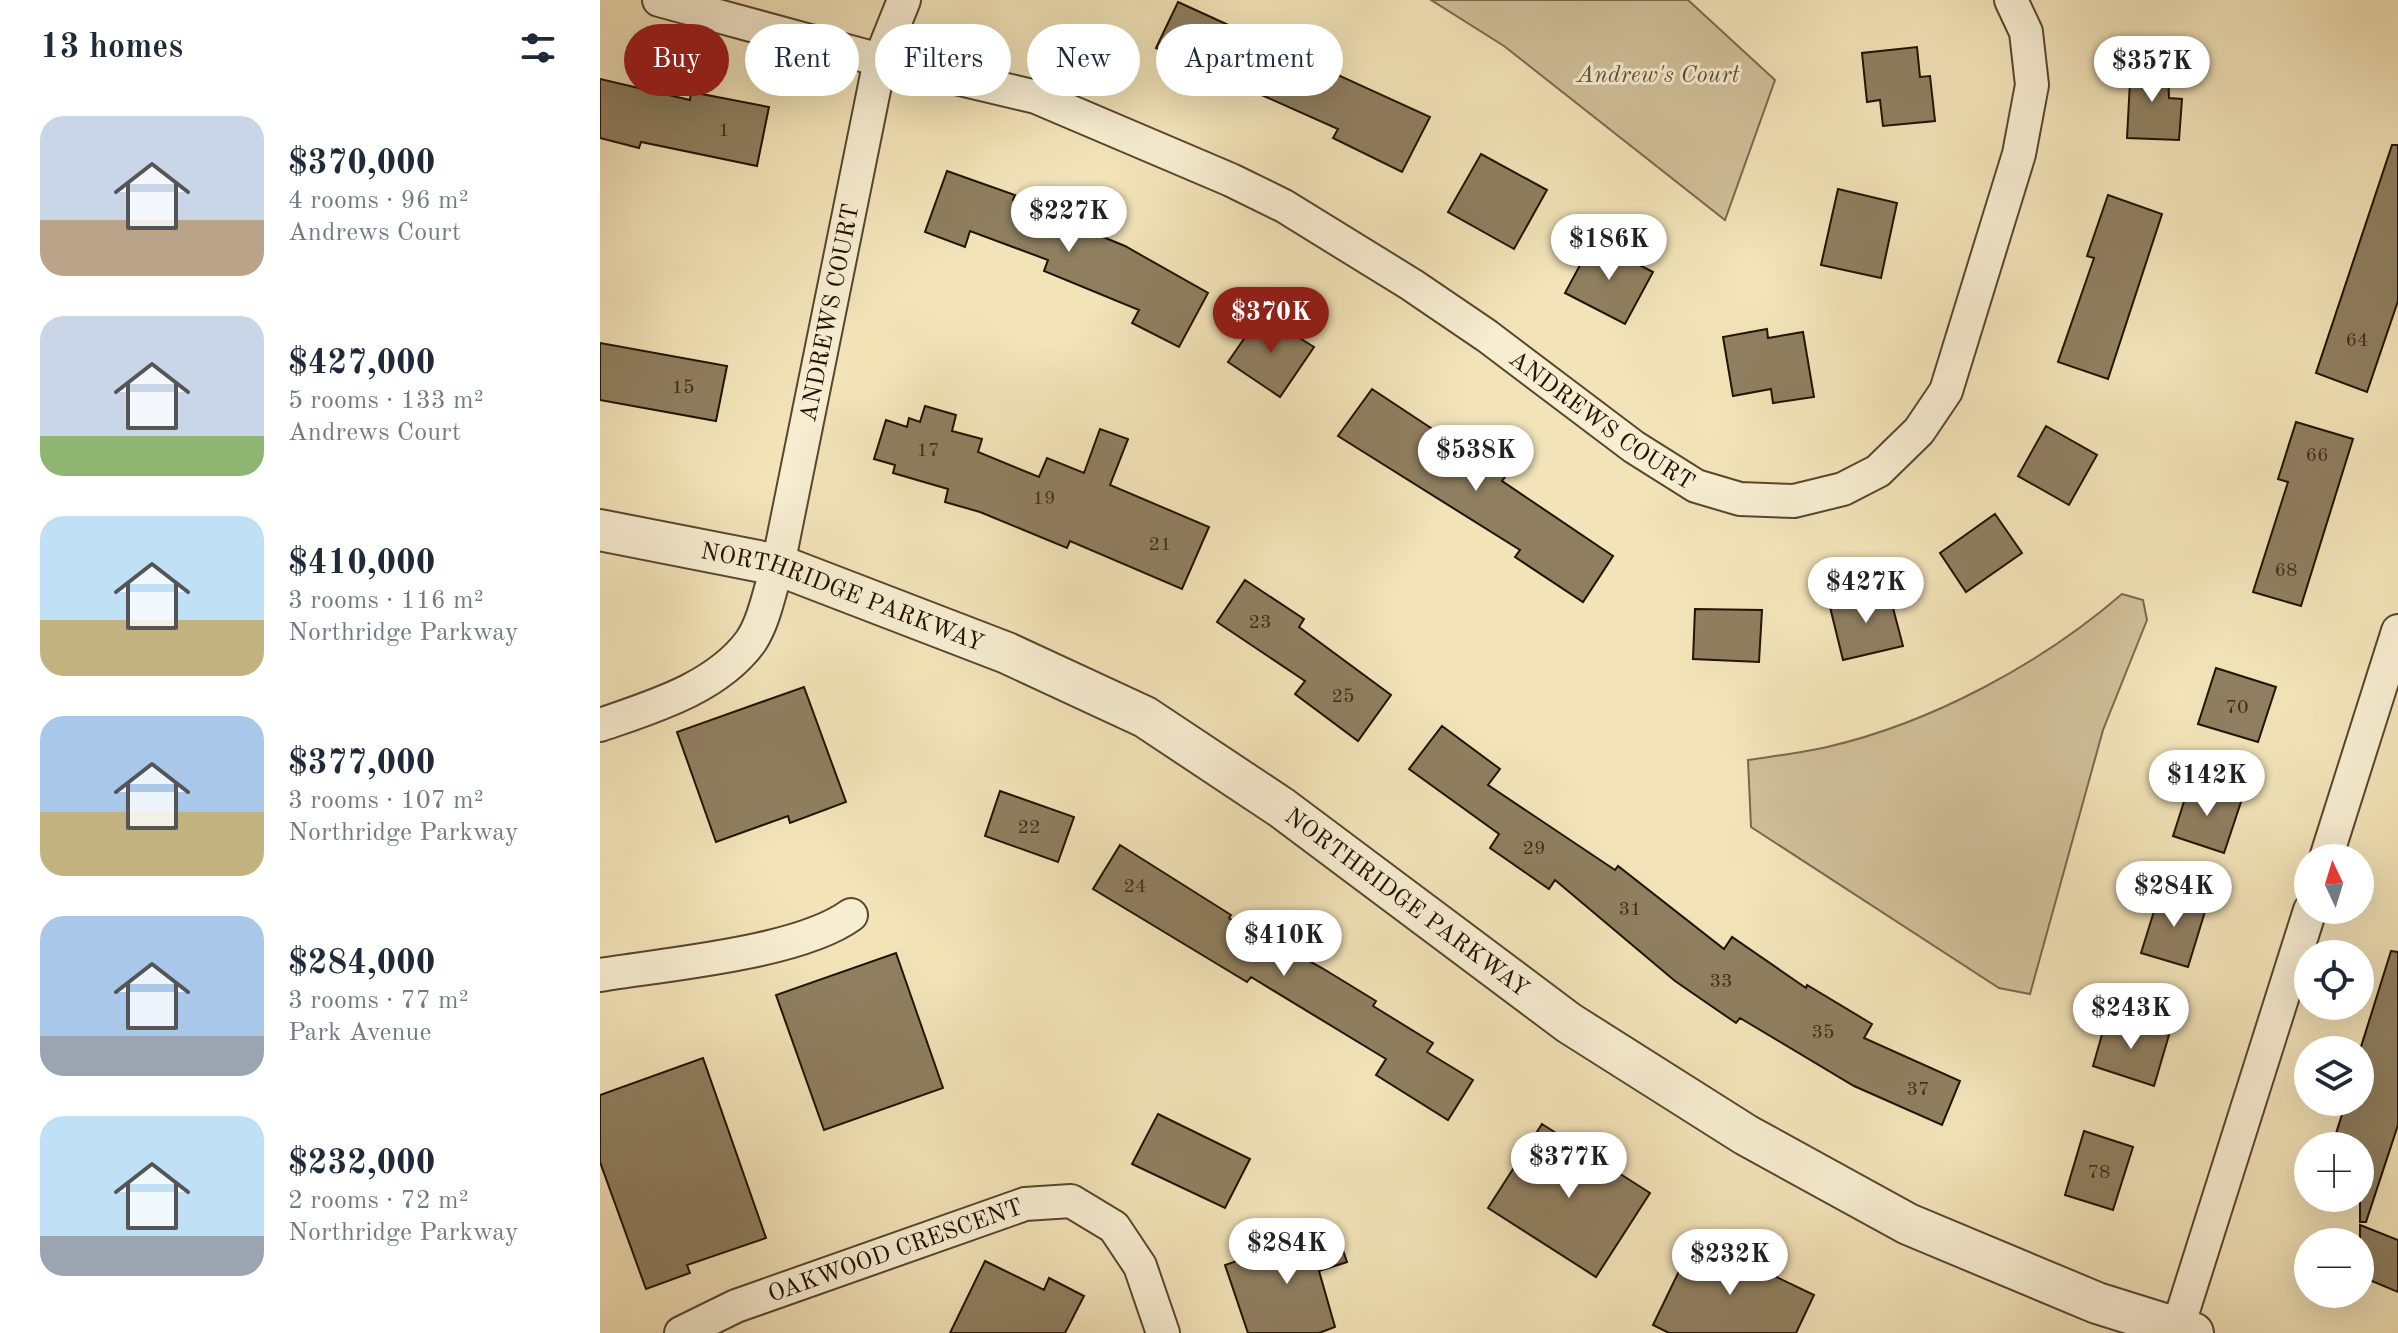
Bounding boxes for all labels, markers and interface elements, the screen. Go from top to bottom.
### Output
chip: Buy [624,24,729,96]
chip: Rent [745,24,859,96]
chip: Filters [875,24,1011,96]
chip: New [1027,24,1140,96]
chip: Apartment [1156,24,1343,96]
icon: filters [516,26,560,70]
text: 13 homes [40,31,183,65]
pin: $357K [2096,36,2208,104]
text: $357K [2112,49,2192,75]
park label: Andrew's Court [1575,64,1740,88]
house number: 1 [718,121,730,141]
text: $370,000 [288,147,436,181]
icon: home [104,148,200,244]
pin: $227K [1013,186,1125,254]
text: 4 rooms · 96 m² [288,188,469,214]
text: $227K [1029,199,1109,225]
street label: ANDREWS COURT [797,202,865,424]
pin: $186K [1553,214,1665,282]
text: Andrews Court [288,220,461,246]
text: $186K [1569,227,1649,253]
pin: $370K [1215,287,1327,355]
text: $370K [1231,300,1311,326]
house number: 64 [2345,331,2369,351]
text: $427,000 [288,347,436,381]
street label: ANDREWS COURT [1504,347,1698,496]
icon: home [104,348,200,444]
house number: 15 [671,378,695,398]
text: 5 rooms · 133 m² [288,388,484,414]
text: Andrews Court [288,420,461,446]
pin: $538K [1420,425,1532,493]
text: $538K [1436,438,1516,464]
house number: 17 [916,441,940,461]
house number: 66 [2305,446,2329,466]
house number: 19 [1032,489,1056,509]
house number: 21 [1148,535,1172,555]
street label: NORTHRIDGE PARKWAY [698,540,987,657]
text: $410,000 [288,547,436,581]
icon: home [104,548,200,644]
pin: $427K [1810,557,1922,625]
house number: 68 [2274,561,2298,581]
text: $427K [1826,570,1906,596]
text: 3 rooms · 116 m² [288,588,484,614]
house number: 23 [1248,613,1272,633]
text: Northridge Parkway [288,620,518,646]
house number: 25 [1331,687,1355,707]
house number: 70 [2225,698,2249,718]
text: $377,000 [288,747,436,781]
icon: home [104,748,200,844]
pin: $142K [2151,750,2263,818]
text: $142K [2167,763,2247,789]
text: 3 rooms · 107 m² [288,788,484,814]
street label: NORTHRIDGE PARKWAY [1280,805,1533,1002]
house number: 22 [1017,818,1041,838]
text: Northridge Parkway [288,820,518,846]
house number: 29 [1522,839,1546,859]
north arrow [2294,844,2374,924]
map controls [2294,844,2374,1308]
pin: $284K [2118,861,2230,929]
text: $284K [2134,874,2214,900]
house number: 24 [1123,877,1147,897]
house number: 31 [1618,900,1642,920]
pin: $410K [1228,910,1340,978]
text: $410K [1244,923,1324,949]
button: locate [2294,940,2374,1020]
text: $284,000 [288,947,436,981]
icon: home [104,948,200,1044]
house number: 33 [1709,972,1733,992]
pin: $243K [2075,983,2187,1051]
text: 3 rooms · 77 m² [288,988,469,1014]
text: $243K [2091,996,2171,1022]
text: Park Avenue [288,1020,431,1046]
house number: 35 [1811,1023,1835,1043]
button: layers [2294,1036,2374,1116]
house number: 37 [1906,1080,1930,1100]
pin: $377K [1513,1132,1625,1200]
button: + [2294,1132,2374,1212]
text: $377K [1529,1145,1609,1171]
text: $232,000 [288,1147,436,1181]
icon: home [104,1148,200,1244]
house number: 78 [2087,1163,2111,1183]
text: 2 rooms · 72 m² [288,1188,469,1214]
street label: OAKWOOD CRESCENT [765,1196,1026,1308]
pin: $284K [1231,1218,1343,1286]
text: Northridge Parkway [288,1220,518,1246]
button: − [2294,1228,2374,1308]
pin: $232K [1674,1229,1786,1297]
text: $284K [1247,1231,1327,1257]
text: $232K [1690,1242,1770,1268]

